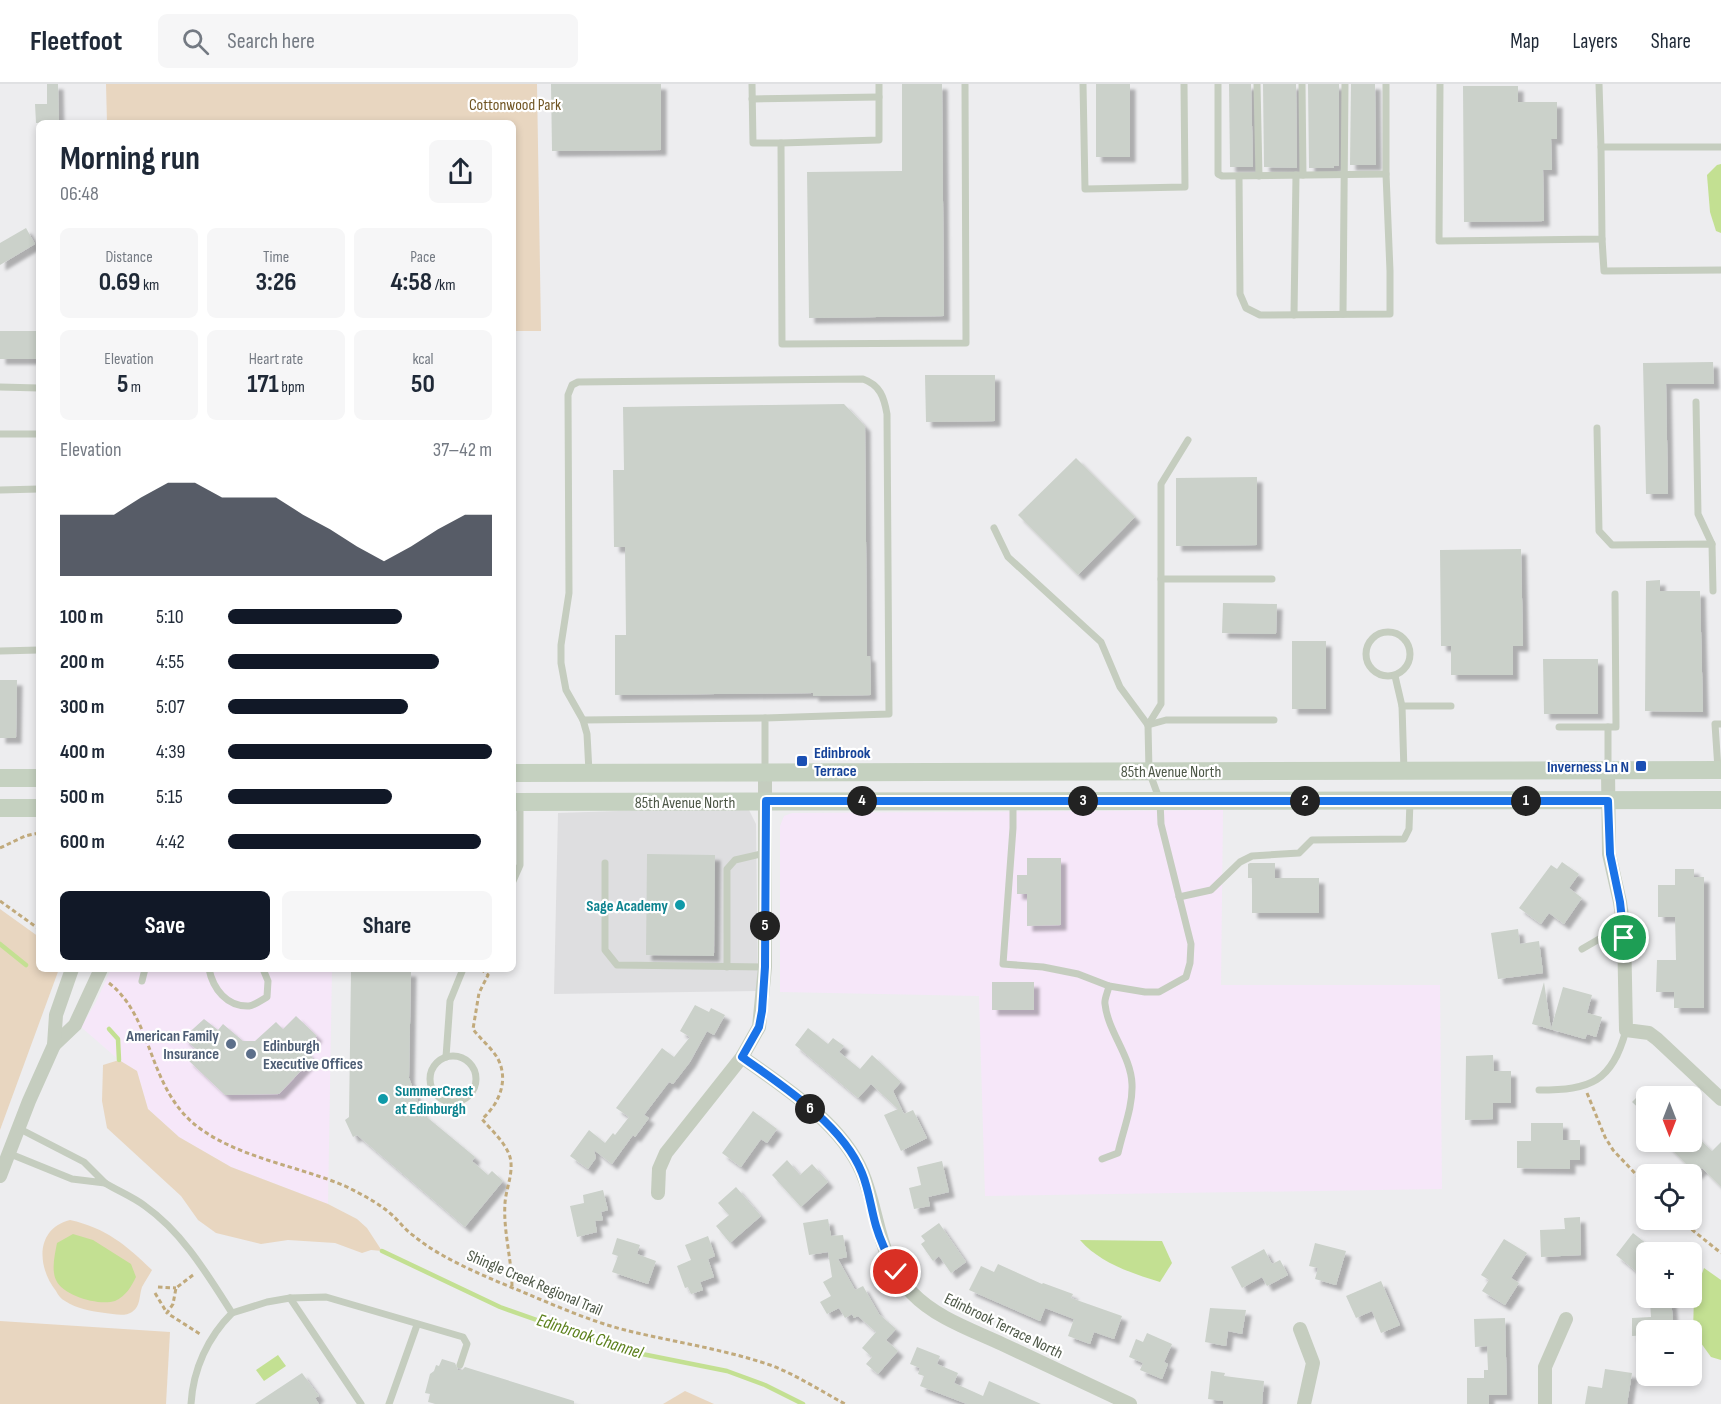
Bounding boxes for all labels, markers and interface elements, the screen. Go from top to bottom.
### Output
search box [158,14,578,68]
text: Fleetfoot [30,25,122,58]
icon: search [179,25,212,58]
text: Search here [227,28,315,55]
text: Map [1510,29,1539,54]
text: Layers [1572,29,1618,54]
text: Share [1651,29,1691,54]
park label: Cottonwood Park [469,96,561,115]
text: Morning run [60,139,200,179]
button: share [429,140,492,203]
text: 06:48 [60,182,99,206]
text: Distance [105,248,153,267]
text: Time [263,248,289,267]
text: Pace [410,248,436,267]
text: 0.69 [99,267,140,298]
text: 3:26 [255,267,297,298]
text: 4:58 [391,267,432,298]
text: km [140,276,159,295]
text: /km [432,276,455,295]
text: Elevation [104,350,154,369]
text: Heart rate [249,350,303,369]
text: kcal [412,350,434,369]
text: 5 [117,369,128,400]
text: 171 [247,369,279,400]
text: 50 [411,369,435,400]
text: m [128,378,141,397]
text: bpm [279,378,305,397]
text: Elevation [60,438,122,462]
text: 37–42 m [433,438,492,462]
text: 100 m [60,605,103,629]
text: 5:10 [156,605,184,629]
text: 200 m [60,650,104,674]
text: 4:55 [156,650,184,674]
text: 300 m [60,695,104,719]
text: 5:07 [156,695,185,719]
text: 400 m [60,740,105,764]
text: 4:39 [156,740,185,764]
place label: Edinbrook Terrace [814,744,871,781]
marker: Edinbrook Terrace [795,754,809,768]
place label: Inverness Ln N [1547,758,1629,777]
marker: Inverness Ln N [1634,759,1648,773]
street label: 85th Avenue North [1121,763,1221,782]
text: 500 m [60,785,104,809]
text: 5:15 [156,785,183,809]
pin: 4 [847,786,877,816]
pin: 3 [1068,786,1098,816]
pin: 2 [1290,786,1320,816]
pin: 1 [1511,786,1541,816]
text: 4 [858,791,866,810]
text: 3 [1079,791,1087,810]
text: 2 [1301,791,1309,810]
text: 1 [1523,791,1529,810]
street label: 85th Avenue North [635,794,735,813]
text: 600 m [60,830,105,854]
text: 4:42 [156,830,185,854]
button: Save [60,891,270,960]
button: Share [282,891,492,960]
place label: Sage Academy [586,897,668,916]
marker: Sage Academy [673,898,687,912]
pin: 5 [750,911,780,941]
pin [1598,912,1649,963]
text: 5 [761,916,769,935]
icon: arrive [1607,921,1640,954]
place label: American Family Insurance [125,1027,219,1064]
marker: American Family Insurance [224,1037,238,1051]
place label: Edinburgh Executive Offices [263,1037,363,1074]
marker: Edinburgh Executive Offices [244,1047,258,1061]
place label: SummerCrest at Edinburgh [395,1082,473,1119]
north arrow [1636,1086,1702,1152]
map controls [1636,1086,1702,1386]
marker: SummerCrest at Edinburgh [376,1092,390,1106]
pin: 6 [795,1094,825,1124]
text: 6 [806,1099,814,1118]
button: locate [1636,1164,1702,1230]
button: + [1636,1242,1702,1308]
street label: Shingle Creek Regional Trail [464,1246,605,1321]
pin [870,1246,921,1297]
icon: check [879,1255,912,1288]
street label: Edinbrook Terrace North [941,1289,1066,1363]
water label: Edinbrook Channel [534,1309,646,1364]
button: − [1636,1320,1702,1386]

